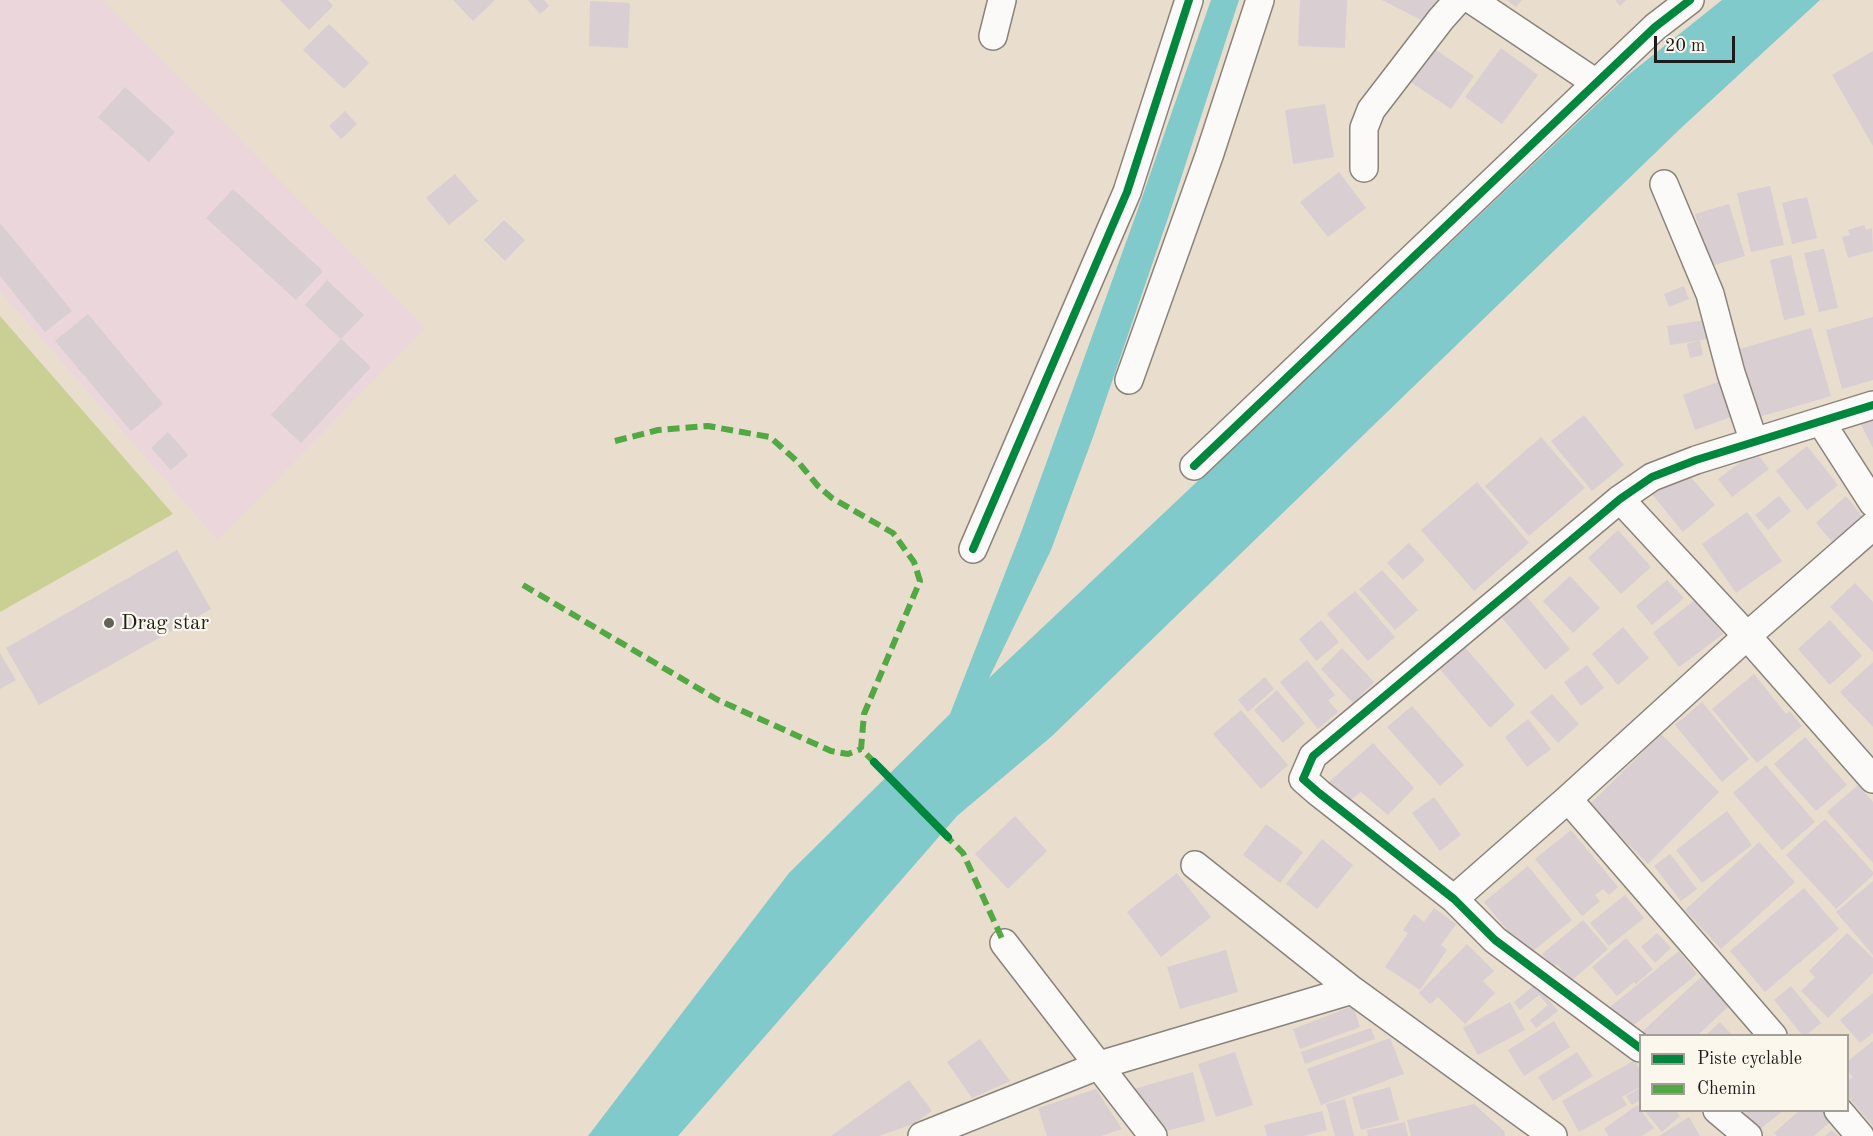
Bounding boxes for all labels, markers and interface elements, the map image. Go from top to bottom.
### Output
scale bar [1657,24,1738,62]
text: 20 m [1665,37,1705,55]
place label: Drag star [121,610,209,636]
marker: Drag star [102,616,116,630]
legend [1639,1034,1849,1112]
text: Piste cyclable [1697,1050,1802,1068]
text: Chemin [1697,1080,1756,1098]

